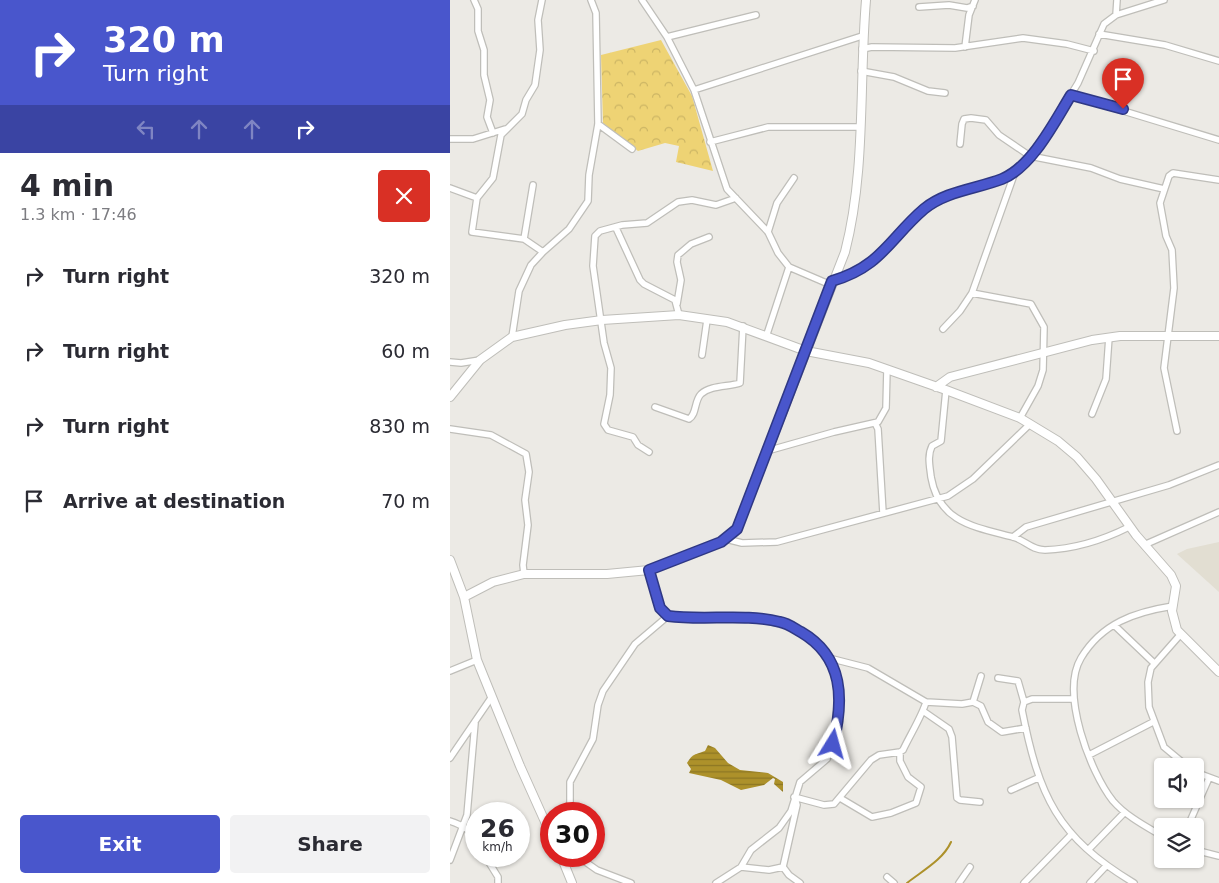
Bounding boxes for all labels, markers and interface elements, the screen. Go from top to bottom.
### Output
icon: right [20,20,85,85]
text: 320 m [103,20,225,60]
pin [1102,58,1144,109]
text: Turn right [103,61,208,86]
icon: arrive [1109,65,1137,93]
icon: left [132,115,160,143]
icon: ahead [185,115,213,143]
icon: ahead [238,115,266,143]
icon: right [291,115,319,143]
text: 4 min [20,168,114,203]
button: close [378,170,430,222]
text: 1.3 km · 17:46 [20,205,137,224]
icon: right [20,262,48,290]
text: Turn right [63,265,169,287]
text: 320 m [369,265,430,287]
icon: right [20,337,48,365]
text: Turn right [63,340,169,362]
text: 60 m [381,340,430,362]
icon: right [20,412,48,440]
text: Turn right [63,415,169,437]
text: 830 m [369,415,430,437]
icon: arrive [20,487,48,515]
text: Arrive at destination [63,490,285,512]
text: 70 m [381,490,430,512]
position arrow [806,717,858,769]
map controls [1154,758,1204,868]
button: sound [1154,758,1204,808]
speed limit sign: 30 [540,802,605,867]
text: 26 [480,814,515,843]
button: Exit [20,815,220,873]
button: Share [230,815,430,873]
button: layers [1154,818,1204,868]
text: km/h [482,840,513,854]

